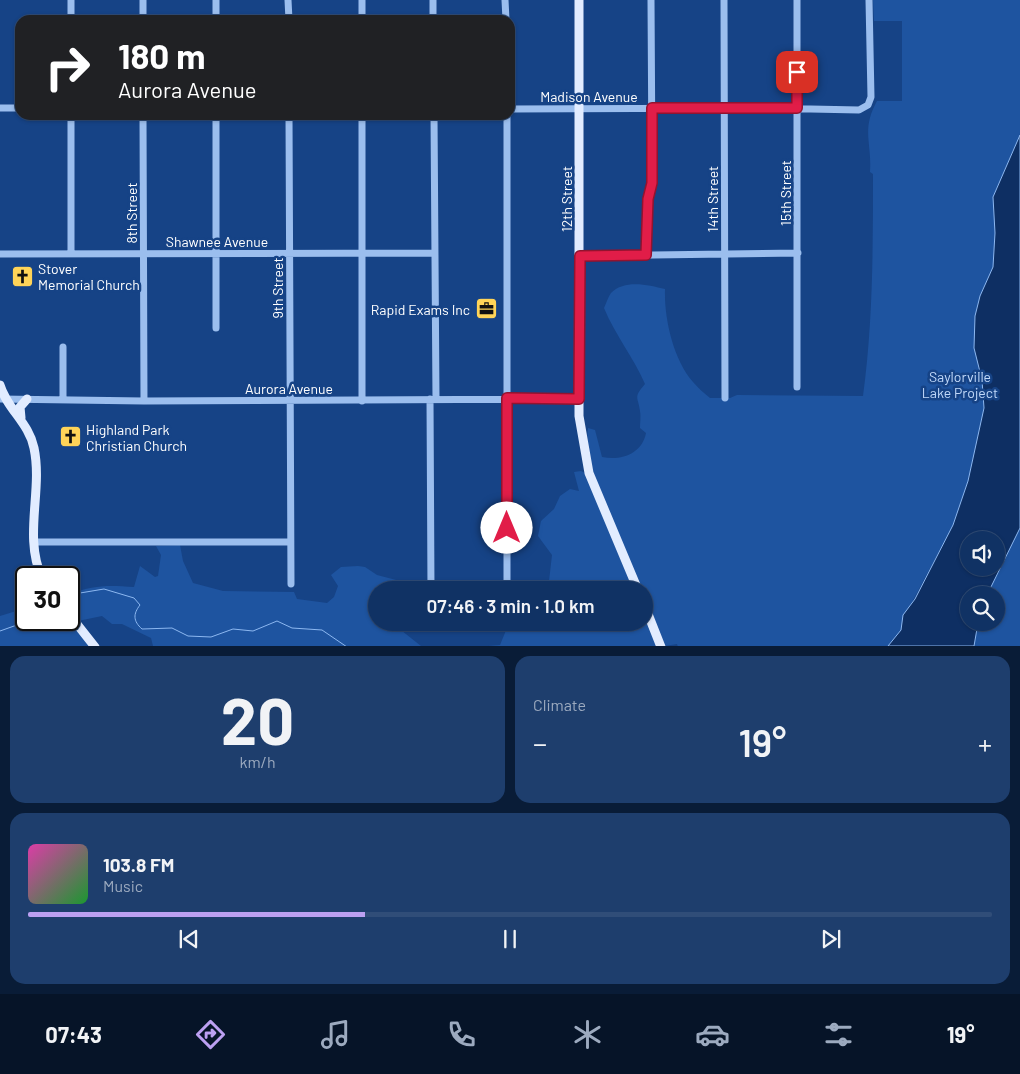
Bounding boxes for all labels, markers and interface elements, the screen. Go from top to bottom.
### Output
text: 180 m [118,34,206,76]
icon: right [35,35,100,100]
pin [776,51,818,93]
icon: arrive [783,58,811,86]
text: Aurora Avenue [118,76,257,102]
street label: Madison Avenue [540,88,638,105]
street label: 15th Street [777,160,794,226]
street label: 12th Street [558,166,575,232]
street label: 14th Street [704,166,721,232]
street label: 8th Street [123,183,140,243]
street label: Shawnee Avenue [166,233,268,250]
street label: 9th Street [269,258,286,318]
place label: Stover Memorial Church [38,260,140,293]
church icon: Stover Memorial Church [10,264,34,288]
office icon: Rapid Exams Inc [474,297,498,321]
place label: Rapid Exams Inc [371,301,470,318]
park label: Saylorville Lake Project [922,368,998,401]
street label: Aurora Avenue [245,380,333,397]
place label: Highland Park Christian Church [86,421,187,454]
church icon: Highland Park Christian Church [58,425,82,449]
position arrow [480,501,532,553]
map controls [960,531,1005,631]
button: sound [960,531,1005,576]
speed limit sign: 30 [15,566,80,631]
button: search [960,586,1005,631]
text: 07:46 · 3 min · 1.0 km [426,594,595,617]
text: 20 [221,680,294,758]
text: Climate [533,695,586,714]
text: 19° [739,719,786,765]
text: − [533,726,547,760]
text: + [978,726,992,760]
text: km/h [239,752,276,771]
text: 103.8 FM [103,853,174,876]
text: Music [103,876,143,895]
icon: previous [175,925,203,953]
icon: pause [496,925,524,953]
icon: next [817,925,845,953]
icon: directions [193,1017,228,1052]
icon: music [318,1017,353,1052]
icon: phone [444,1017,479,1052]
icon: climate [570,1017,605,1052]
icon: car [695,1017,730,1052]
icon: filters [821,1017,856,1052]
text: 07:43 [45,1021,102,1047]
text: 19° [947,1021,975,1047]

